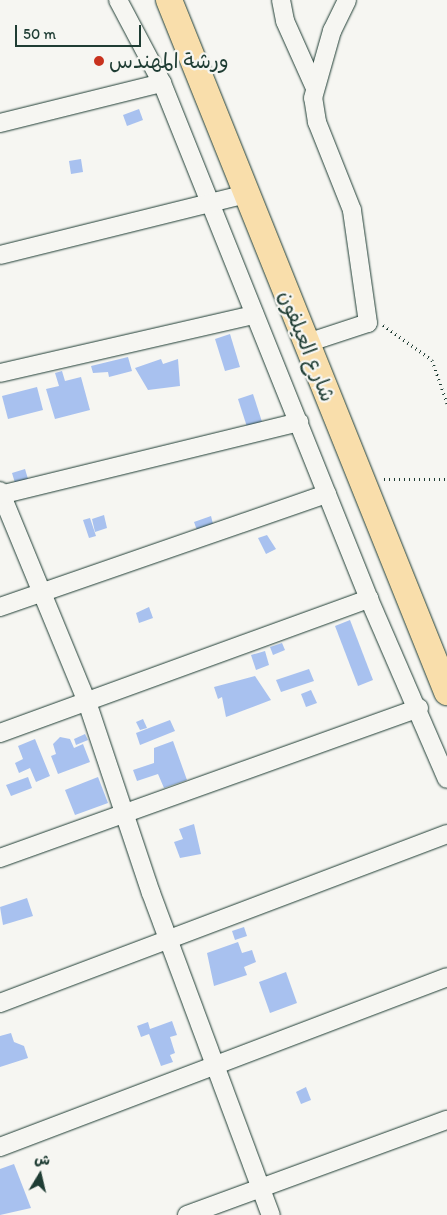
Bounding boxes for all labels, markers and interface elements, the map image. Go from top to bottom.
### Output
scale bar [18,15,144,47]
text: 50 m [23,25,56,43]
place label: ورشة المهندس [109,48,229,74]
marker: ورشة المهندس [93,55,105,67]
street label: شارع العيلفون [273,287,341,405]
north arrow [15,1150,65,1200]
text: ش [33,1150,51,1169]

